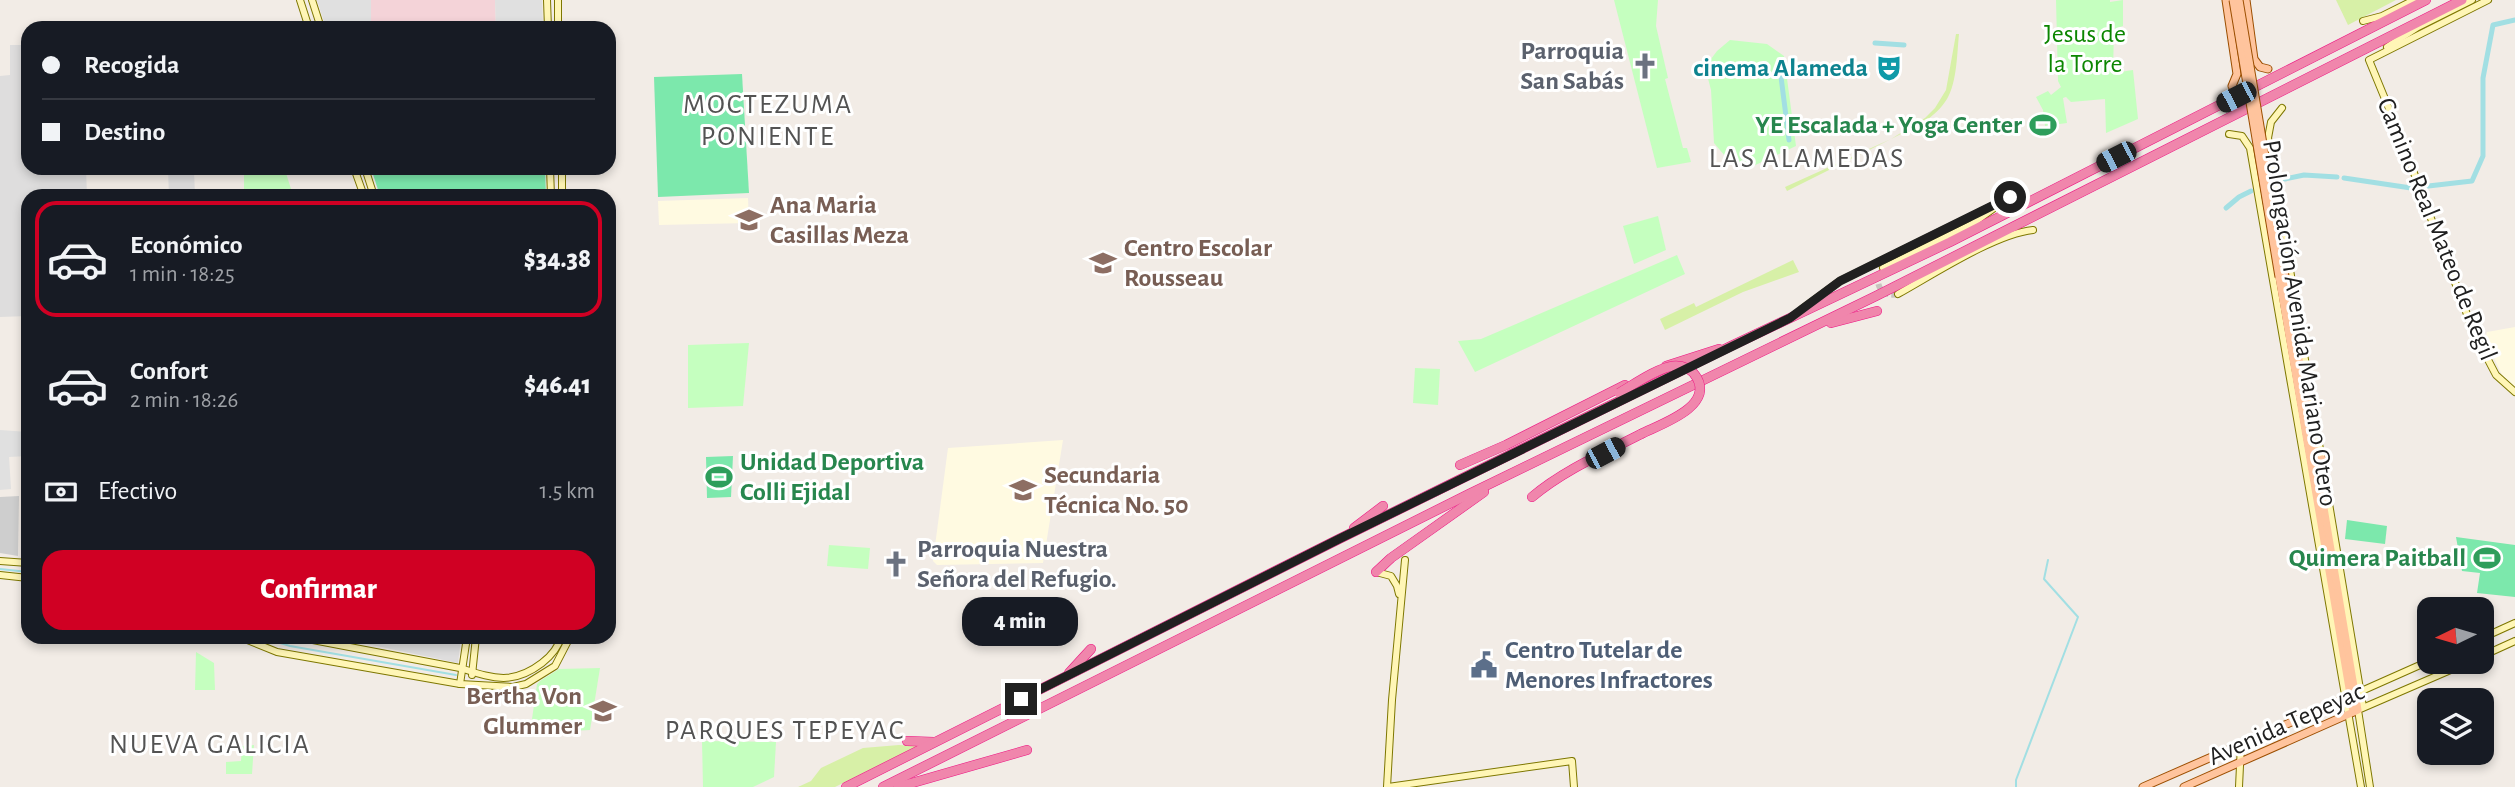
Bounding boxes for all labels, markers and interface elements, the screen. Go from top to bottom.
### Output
park label: Jesus de la Torre [2044,21,2126,77]
place label: Parroquia San Sabás [1520,38,1624,94]
church icon: Parroquia San Sabás [1630,51,1660,81]
text: Recogida [84,52,180,78]
theatre icon: cinema Alameda [1874,53,1904,83]
place label: cinema Alameda [1693,55,1868,81]
car [2213,78,2260,116]
district label: MOCTEZUMA PONIENTE [683,91,853,151]
street label: Camino Real Mateo de Regil [2372,94,2502,364]
sports icon: YE Escalada + Yoga Center [2028,110,2058,140]
place label: YE Escalada + Yoga Center [1755,112,2022,138]
text: Destino [84,119,165,145]
car [2093,138,2140,176]
street label: Prolongación Avenida Mariano Otero [2258,138,2342,508]
district label: LAS ALAMEDAS [1709,145,1905,173]
route start [1994,181,2026,213]
place label: Ana Maria Casillas Meza [770,192,909,248]
school or university icon: Ana Maria Casillas Meza [734,205,764,235]
icon: car [46,228,109,291]
text: Económico [130,232,243,258]
place label: Centro Escolar Rousseau [1124,235,1272,291]
text: $34.38 [524,246,591,272]
school or university icon: Centro Escolar Rousseau [1088,248,1118,278]
text: 1 min · 18:25 [130,263,235,286]
icon: car [46,354,109,417]
text: Confort [130,358,208,384]
text: $46.41 [524,372,591,398]
text: 2 min · 18:26 [130,389,238,412]
car [1582,434,1629,472]
place label: Unidad Deportiva Colli Ejidal [740,449,924,505]
sports icon: Unidad Deportiva Colli Ejidal [704,462,734,492]
place label: Secundaria Técnica No. 50 [1044,462,1188,518]
icon: cash [42,473,80,511]
school or university icon: Secundaria Técnica No. 50 [1008,475,1038,505]
text: Efectivo [98,478,177,504]
text: 1.5 km [540,480,595,503]
place label: Parroquia Nuestra Señora del Refugio. [917,536,1117,592]
sports icon: Quimera Paitball [2472,543,2502,573]
place label: Quimera Paitball [2289,545,2466,571]
church icon: Parroquia Nuestra Señora del Refugio. [881,549,911,579]
button: Confirmar [42,550,595,630]
north arrow [2417,597,2494,674]
map controls [2417,597,2494,765]
callout: 4 min [963,598,1079,646]
text: 4 min [994,610,1046,633]
place label: Centro Tutelar de Menores Infractores [1505,637,1713,693]
public building icon: Centro Tutelar de Menores Infractores [1469,650,1499,680]
street label: Avenida Tepeyac [2204,678,2368,770]
place label: Bertha Von Glummer [466,683,582,739]
route end [1005,683,1037,715]
button: layers [2417,688,2494,765]
school or university icon: Bertha Von Glummer [588,696,618,726]
district label: PARQUES TEPEYAC [665,717,905,745]
district label: NUEVA GALICIA [109,731,311,759]

